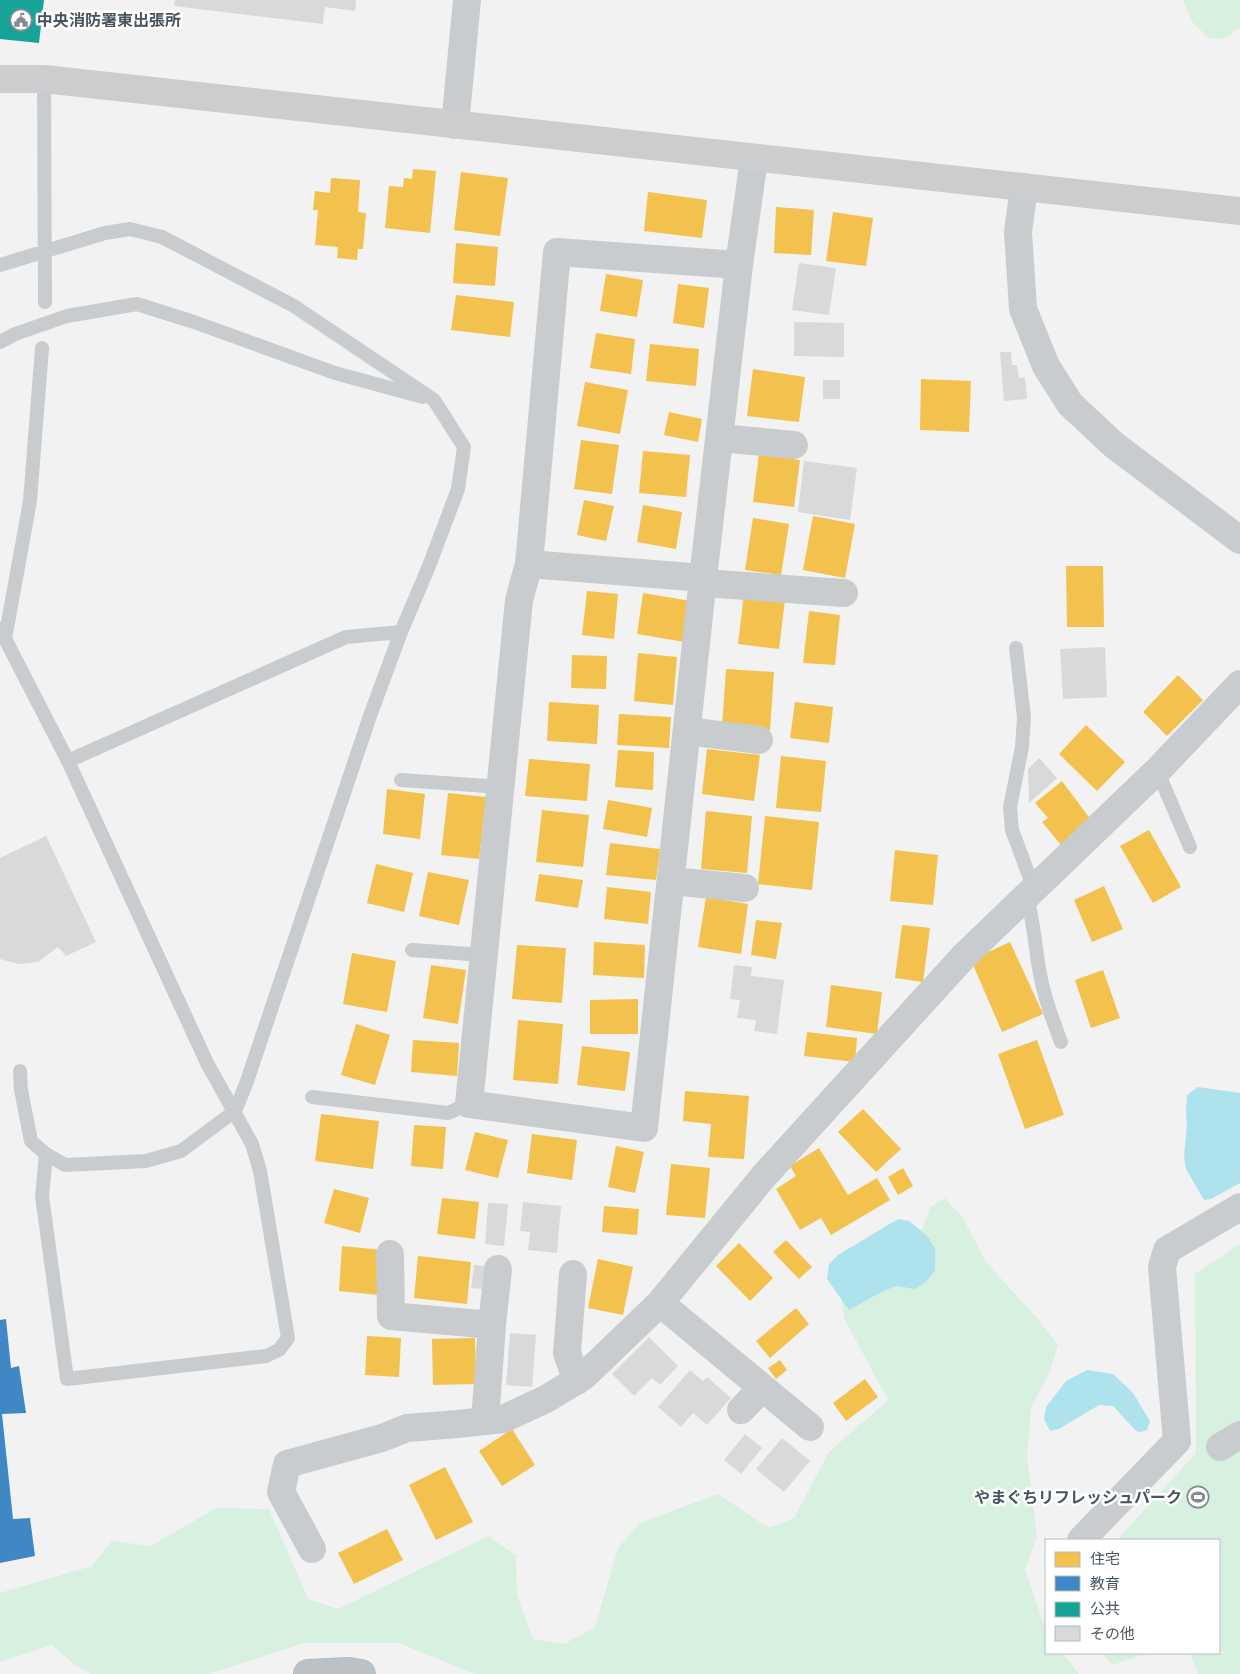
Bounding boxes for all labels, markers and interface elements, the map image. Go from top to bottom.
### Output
public building icon: 中央消防署東出張所 [9,8,33,32]
place label: 中央消防署東出張所 [37,12,181,31]
sports icon: やまぐちリフレッシュパーク [1186,1485,1210,1509]
place label: やまぐちリフレッシュパーク [974,1489,1182,1508]
legend [1045,1539,1220,1654]
text: 住宅 [1090,1550,1120,1569]
text: 教育 [1090,1575,1120,1594]
text: 公共 [1090,1600,1120,1619]
text: その他 [1090,1625,1135,1644]

